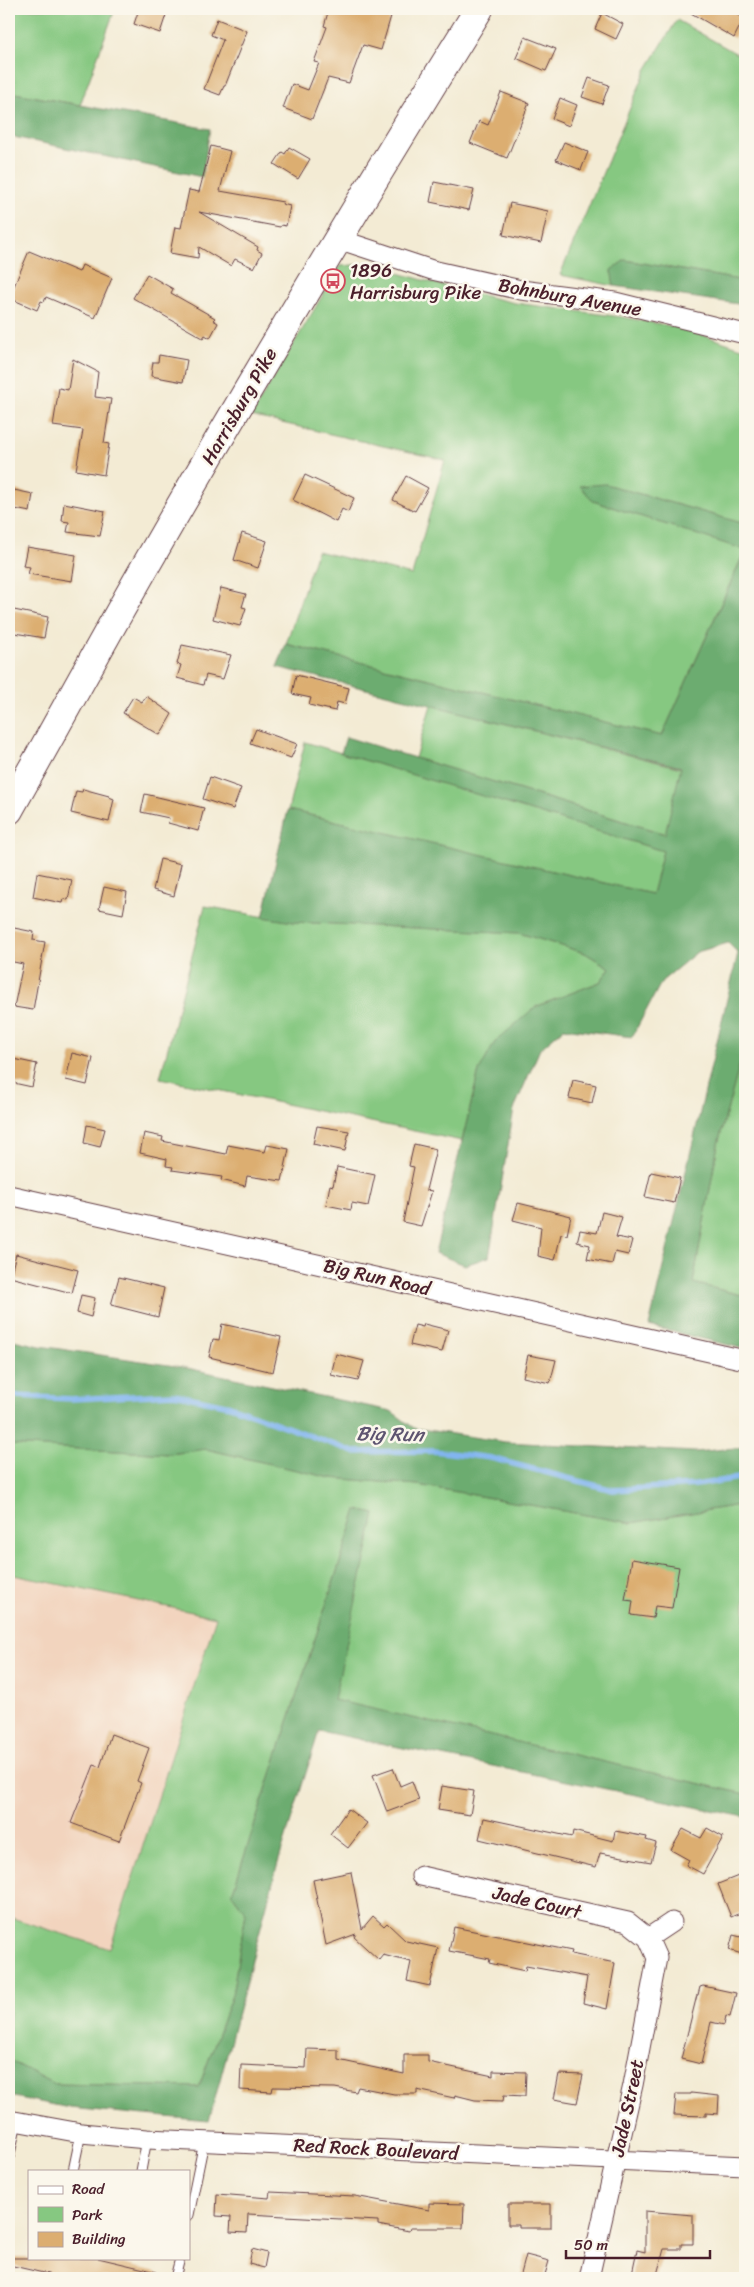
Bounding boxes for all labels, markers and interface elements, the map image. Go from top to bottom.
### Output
place label: 1896 Harrisburg Pike [350,254,481,309]
bus stop icon: 1896 Harrisburg Pike [320,268,346,294]
street label: Bohnburg Avenue [496,268,645,326]
street label: Harrisburg Pike [192,341,286,471]
street label: Big Run Road [320,1249,436,1306]
water label: Big Run [356,1416,426,1452]
street label: Jade Court [488,1876,586,1929]
street label: Jade Street [600,2056,653,2161]
street label: Red Rock Boulevard [293,2128,461,2170]
legend [28,2170,190,2260]
text: Road [72,2176,105,2202]
text: Park [72,2202,103,2228]
text: Building [72,2226,126,2252]
scale bar [566,2227,710,2259]
text: 50 m [574,2232,609,2258]

